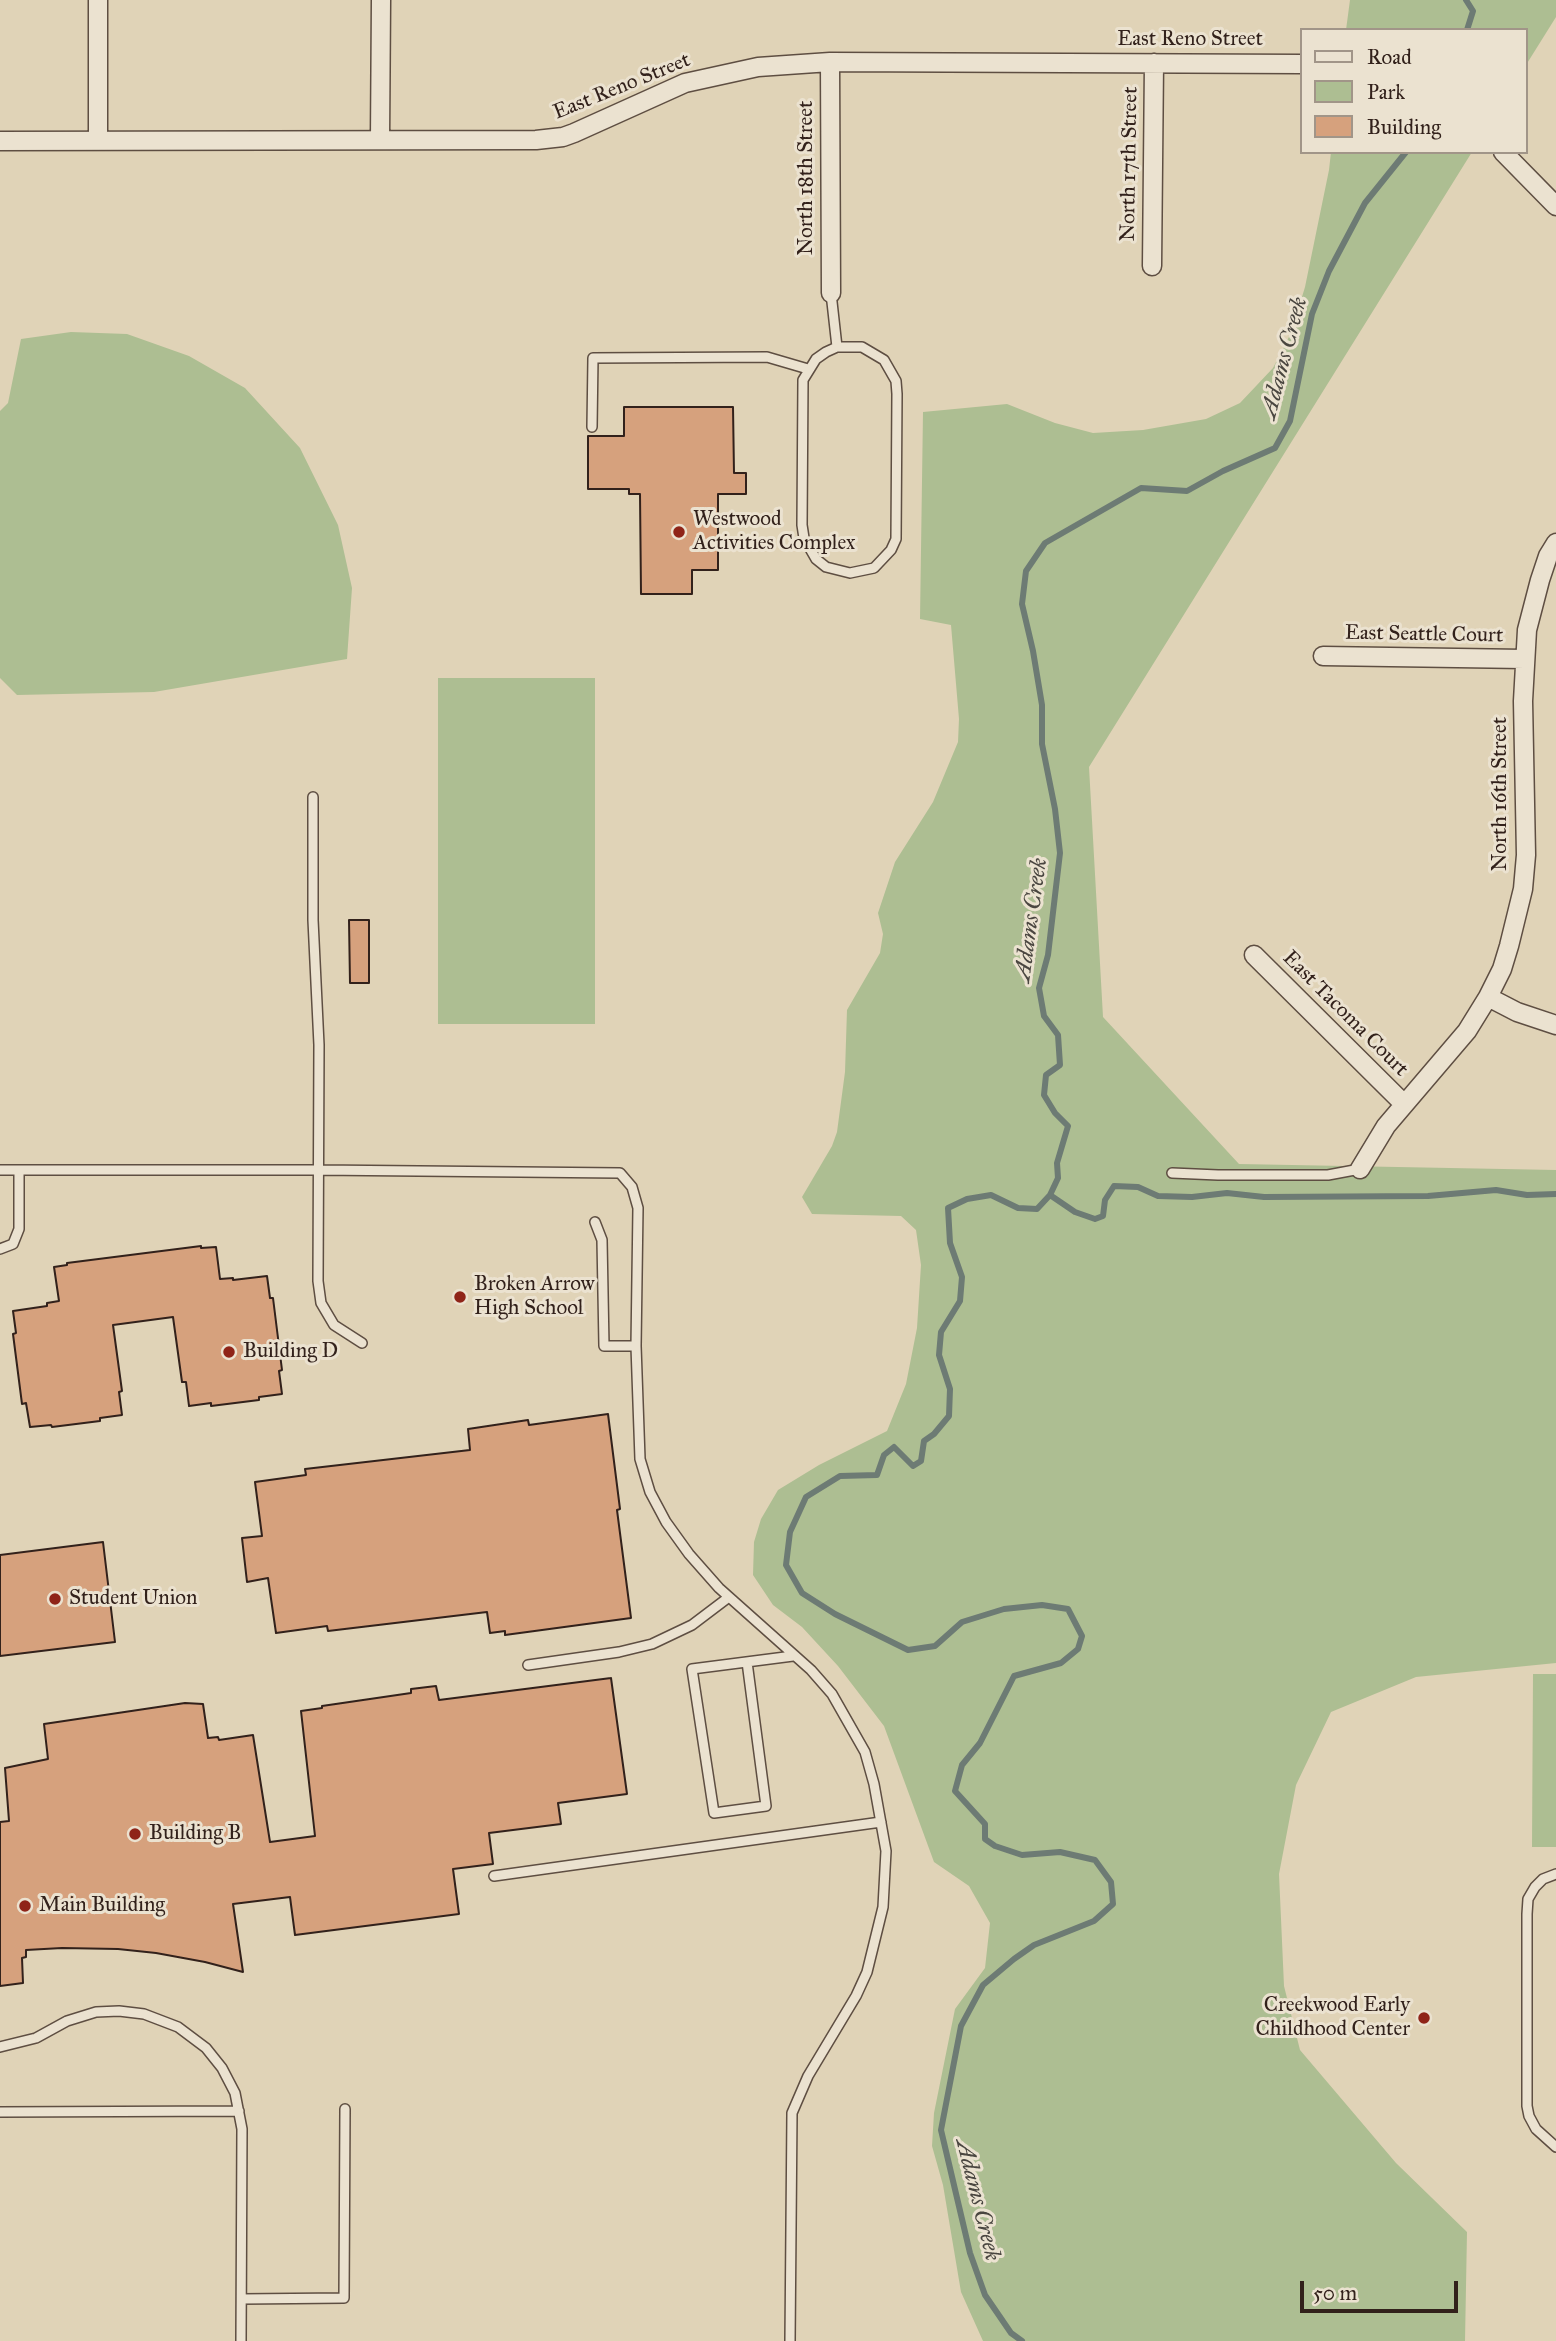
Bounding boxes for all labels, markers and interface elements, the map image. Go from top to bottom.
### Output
street label: East Reno Street [1117,27,1263,53]
legend [1300,28,1528,154]
text: Road [1367,44,1412,70]
street label: East Reno Street [550,48,694,126]
text: Park [1367,79,1405,105]
street label: North 17th Street [1116,86,1144,242]
street label: North 18th Street [794,101,820,255]
text: Building [1367,114,1441,140]
water label: Adams Creek [1256,294,1314,422]
place label: Westwood Activities Complex [693,507,855,557]
marker: Westwood Activities Complex [671,524,687,540]
street label: East Seattle Court [1345,621,1503,649]
street label: North 16th Street [1488,717,1514,871]
water label: Adams Creek [1010,856,1054,984]
street label: East Tacoma Court [1277,946,1413,1082]
place label: Broken Arrow High School [474,1272,595,1322]
marker: Broken Arrow High School [452,1289,468,1305]
place label: Building D [243,1339,338,1365]
marker: Building D [221,1344,237,1360]
place label: Student Union [69,1586,197,1612]
marker: Student Union [47,1591,63,1607]
place label: Building B [149,1821,241,1847]
marker: Building B [127,1826,143,1842]
place label: Main Building [39,1893,165,1919]
marker: Main Building [17,1898,33,1914]
place label: Creekwood Early Childhood Center [1256,1993,1410,2043]
marker: Creekwood Early Childhood Center [1416,2010,1432,2026]
water label: Adams Creek [949,2136,1005,2264]
scale bar [1304,2268,1462,2312]
text: 50 m [1313,2280,1357,2306]

